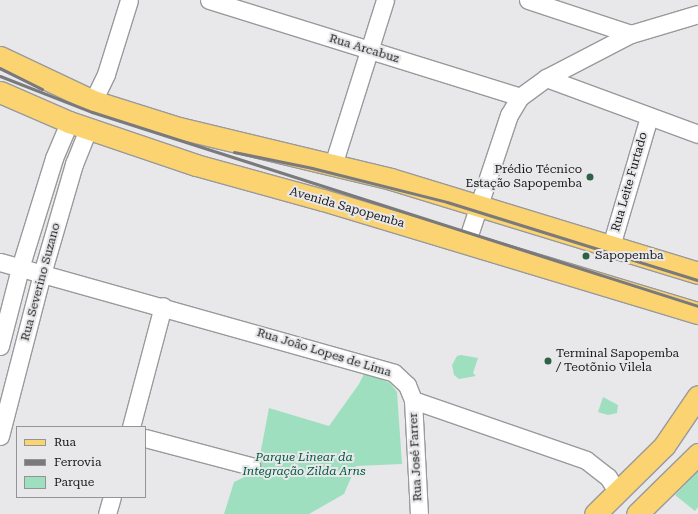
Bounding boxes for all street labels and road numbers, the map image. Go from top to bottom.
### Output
street label: Rua Arcabuz [327,32,401,66]
street label: Rua Leite Furtado [609,131,651,233]
street label: Avenida Sapopemba [288,185,406,231]
street label: Rua Severino Suzano [18,221,64,343]
street label: Rua João Lopes de Lima [255,326,393,380]
street label: Rua José Farrer [406,412,426,502]

